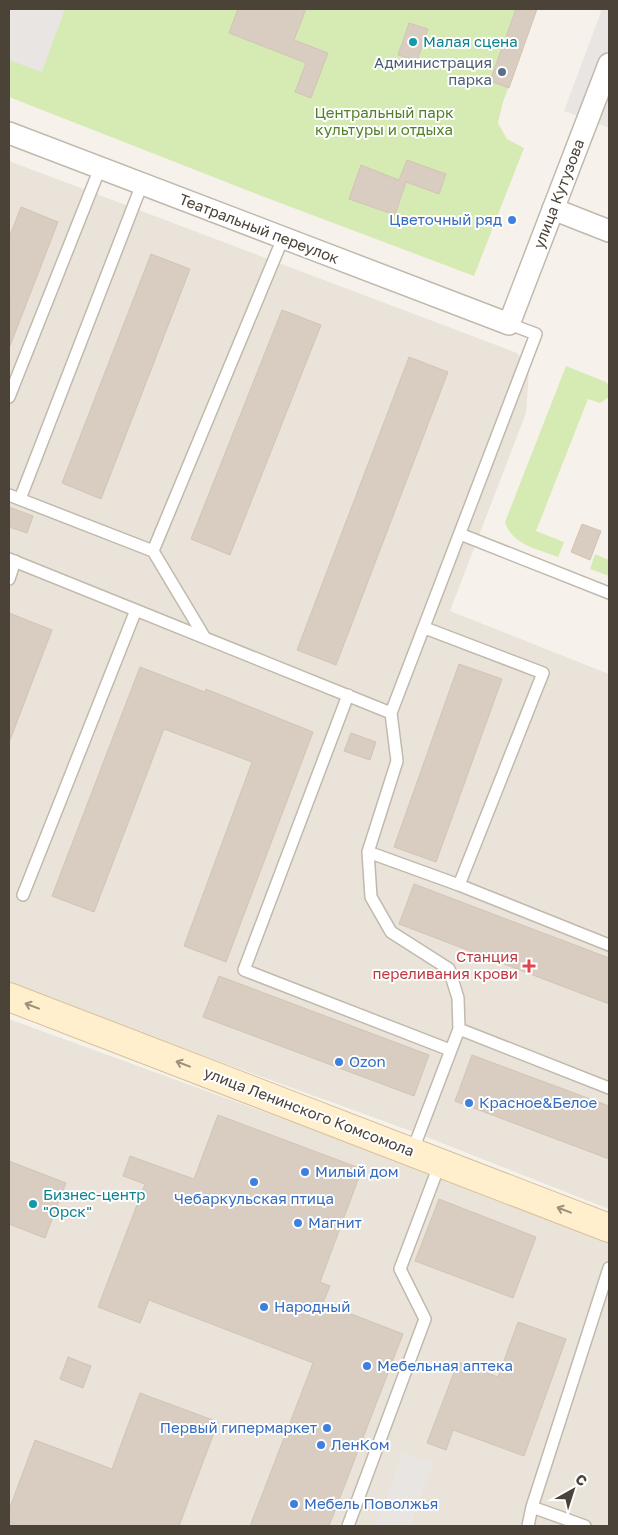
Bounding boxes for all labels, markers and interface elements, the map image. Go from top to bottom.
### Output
place label: Малая сцена [423,32,518,50]
marker: Малая сцена [407,36,419,48]
place label: Администрация парка [374,53,492,88]
marker: Администрация парка [496,66,508,78]
park label: Центральный парк культуры и отдыха [314,103,454,138]
street label: улица Кутузова [529,136,587,251]
street label: Театральный переулок [177,189,342,267]
place label: Цветочный ряд [389,210,502,228]
marker: Цветочный ряд [506,214,518,226]
place label: Станция переливания крови [373,947,518,982]
marker: Станция переливания крови [522,959,536,973]
one-way arrow [24,1001,40,1010]
place label: Ozon [349,1052,386,1070]
marker: Ozon [333,1056,345,1068]
one-way arrow [176,1059,191,1068]
street label: улица Ленинского Комсомола [202,1063,417,1160]
place label: Красное&Белое [479,1093,598,1111]
marker: Красное&Белое [463,1097,475,1109]
place label: Милый дом [315,1162,399,1180]
marker: Милый дом [299,1166,311,1178]
marker: Чебаркульская птица [248,1176,260,1188]
place label: Бизнес-центр "Орск" [43,1185,145,1220]
place label: Чебаркульская птица [174,1189,334,1207]
marker: Бизнес-центр "Орск" [27,1198,39,1210]
one-way arrow [557,1205,572,1214]
place label: Магнит [308,1213,363,1231]
marker: Магнит [292,1217,304,1229]
place label: Народный [274,1297,350,1315]
marker: Народный [258,1301,270,1313]
place label: Мебельная аптека [377,1356,513,1374]
marker: Мебельная аптека [361,1360,373,1372]
place label: Первый гипермаркет [160,1418,318,1436]
marker: Первый гипермаркет [321,1422,333,1434]
place label: ЛенКом [331,1435,390,1453]
marker: ЛенКом [315,1439,327,1451]
north arrow [548,1465,598,1515]
text: С [572,1470,591,1489]
place label: Мебель Поволжья [304,1494,438,1512]
marker: Мебель Поволжья [288,1498,300,1510]

